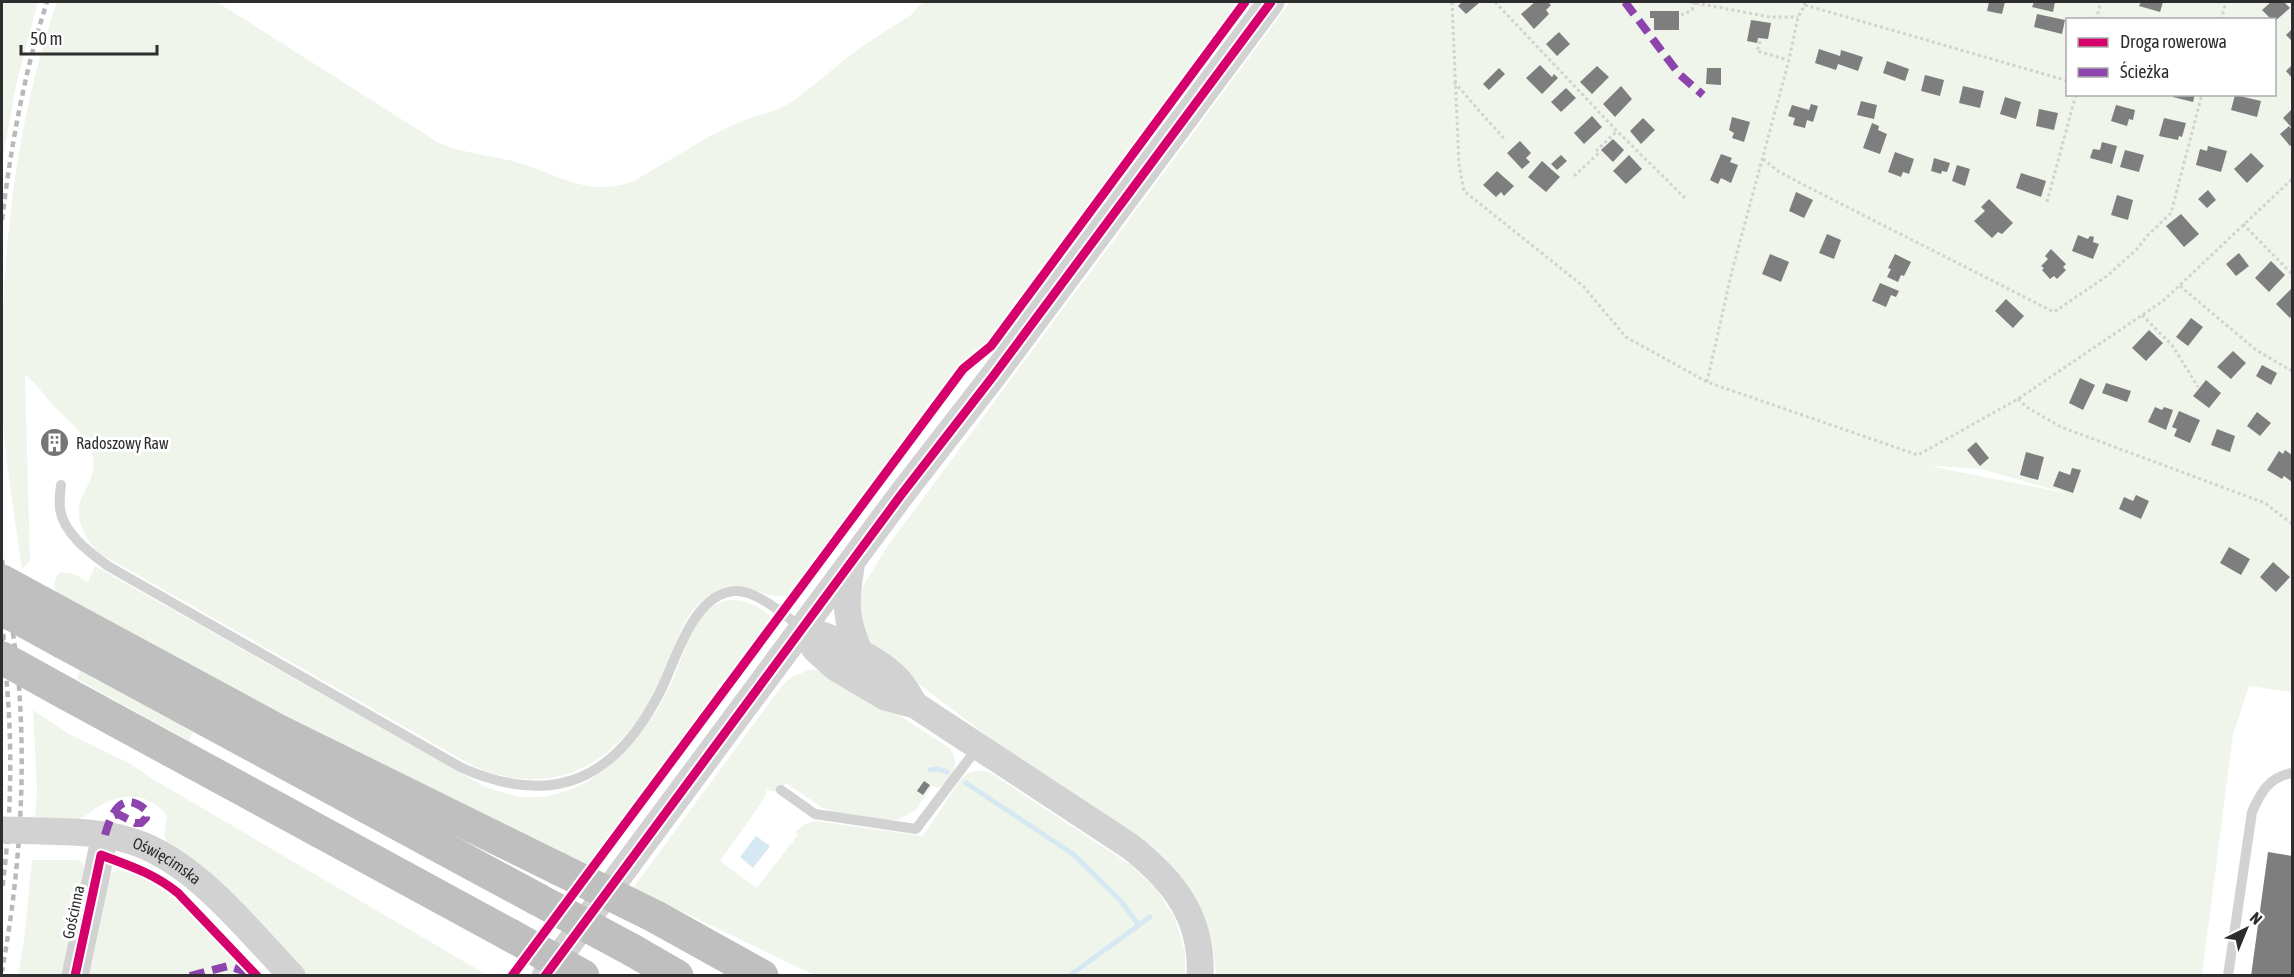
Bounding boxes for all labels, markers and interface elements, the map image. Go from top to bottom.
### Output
scale bar [21,18,158,56]
legend [2066,18,2276,96]
text: 50 m [30,28,62,49]
text: Droga rowerowa [2120,31,2227,52]
text: Ścieżka [2120,61,2169,82]
building icon: Radoszowy Raw [39,427,71,459]
place label: Radoszowy Raw [76,434,169,453]
street label: Oświęcimska [131,833,205,888]
street label: Gościnna [59,884,87,940]
north arrow [2216,899,2276,959]
text: N [2247,908,2266,928]

